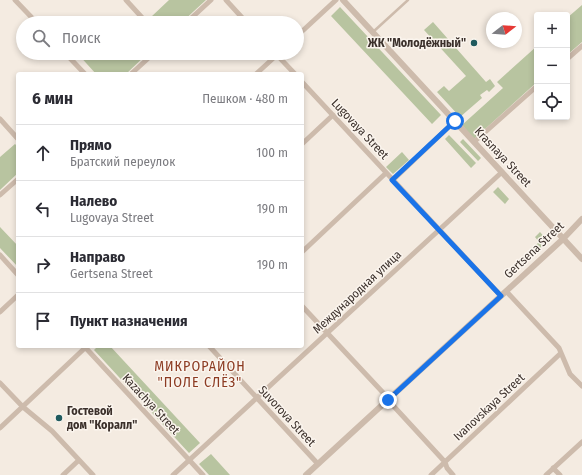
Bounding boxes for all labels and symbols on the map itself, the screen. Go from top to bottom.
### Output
north arrow [486,12,522,48]
place label: ЖК "Молодёжный" [367,36,466,50]
marker: ЖК "Молодёжный" [469,38,479,48]
street label: Lugovaya Street [328,96,392,162]
route start [446,112,464,130]
street label: Krasnaya Street [472,124,534,190]
street label: Gertsena Street [501,219,567,281]
street label: Международная улица [310,247,404,336]
district label: МИКРОРАЙОН "ПОЛЕ СЛЁЗ" [154,358,246,391]
street label: Kazachya Street [119,371,183,437]
street label: Ivanovskaya Street [451,371,527,443]
street label: Suvorova Street [256,383,319,449]
route end [379,391,397,409]
place label: Гостевой дом "Коралл" [66,404,137,432]
marker: Гостевой дом "Коралл" [54,413,64,423]

